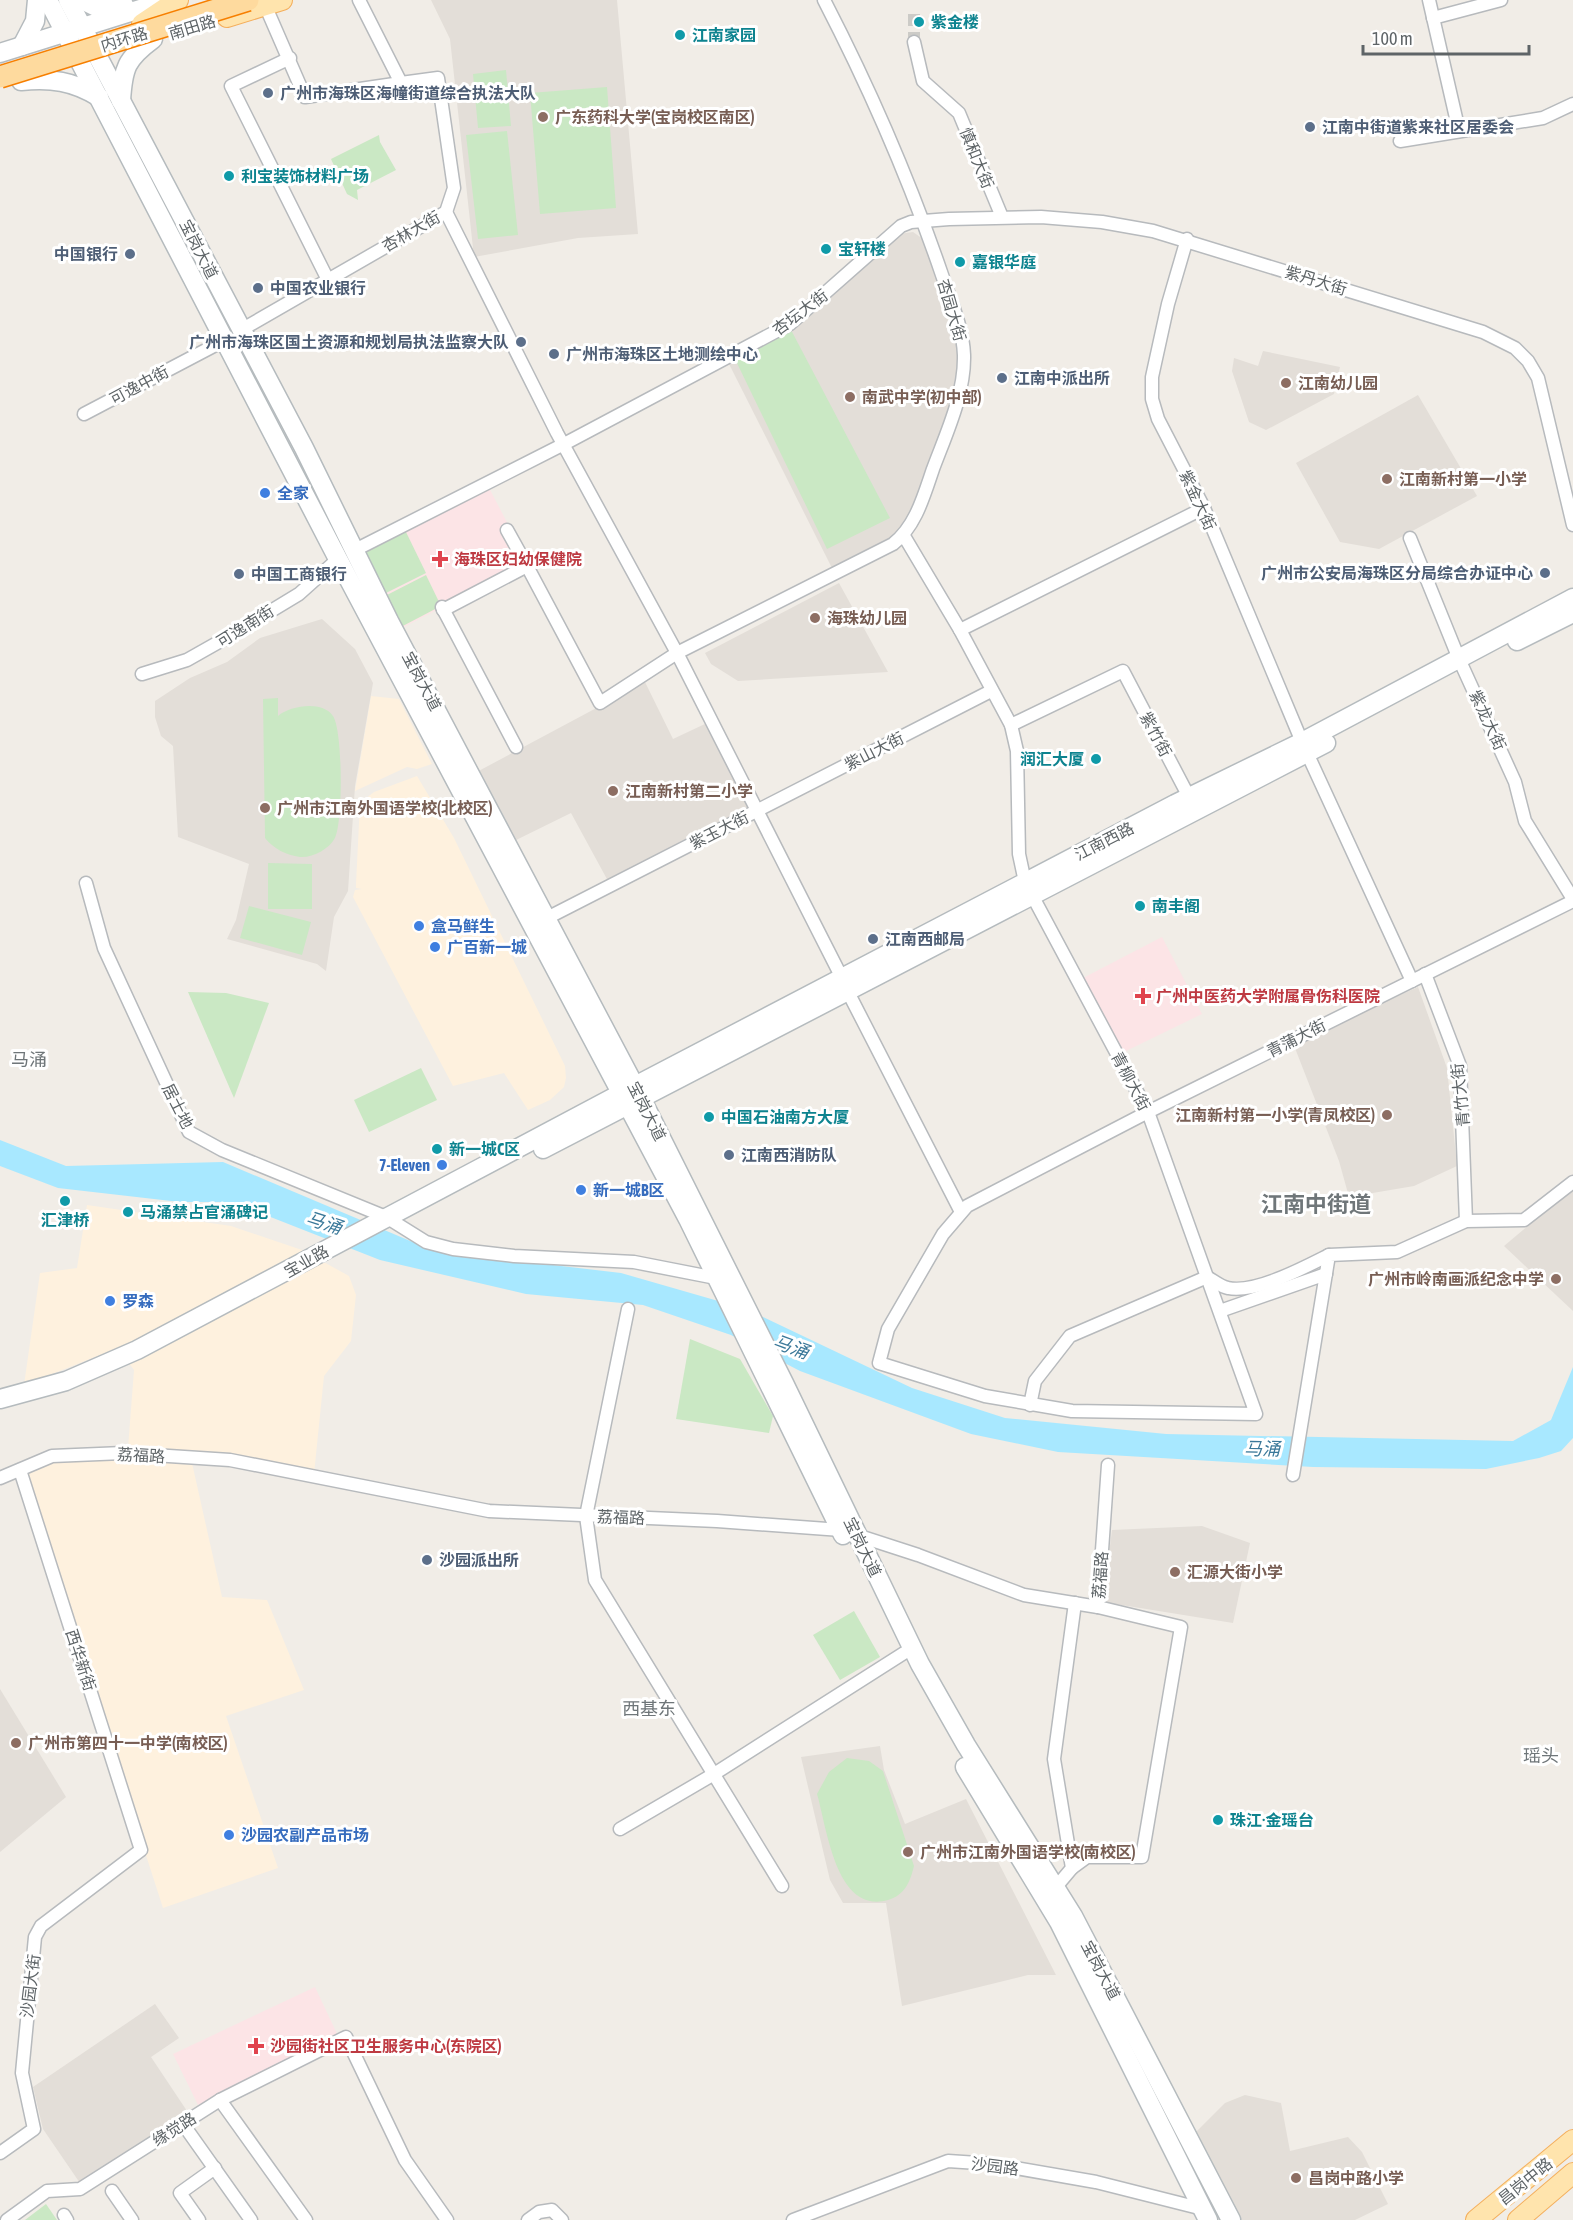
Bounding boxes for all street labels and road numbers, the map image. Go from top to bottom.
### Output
street label: 南田路 [166,11,218,43]
street label: 内环路 [98,23,150,55]
street label: 慎和大街 [957,125,997,191]
street label: 杏林大街 [379,207,443,255]
street label: 宝岗大道 [176,216,222,282]
street label: 紫丹大街 [1283,262,1349,298]
street label: 杏园大街 [935,277,969,343]
street label: 杏坛大街 [769,286,831,338]
street label: 可逸中街 [107,362,171,408]
street label: 紫金大街 [1176,467,1220,533]
street label: 可逸南街 [213,601,277,651]
street label: 宝岗大道 [399,649,445,713]
street label: 紫龙大街 [1466,687,1510,753]
street label: 紫竹街 [1137,709,1175,759]
street label: 紫山大街 [841,728,907,774]
street label: 紫玉大街 [686,807,752,853]
street label: 江南西路 [1071,818,1137,864]
street label: 青蒲大街 [1263,1015,1329,1061]
street label: 青柳大街 [1108,1049,1154,1113]
street label: 青竹大街 [1448,1062,1472,1128]
street label: 宝岗大道 [624,1078,670,1144]
street label: 居士地 [159,1081,197,1131]
street label: 宝业路 [281,1241,331,1281]
street label: 荔福路 [117,1445,165,1465]
street label: 荔福路 [597,1507,645,1527]
street label: 宝岗大道 [841,1514,885,1580]
street label: 荔福路 [1089,1550,1111,1600]
street label: 西华新街 [63,1627,99,1693]
street label: 宝岗大道 [1078,1938,1124,2002]
street label: 沙园大街 [17,1953,43,2019]
street label: 缘觉路 [149,2109,199,2149]
street label: 沙园路 [970,2154,1020,2178]
street label: 昌岗中路 [1494,2154,1556,2208]

